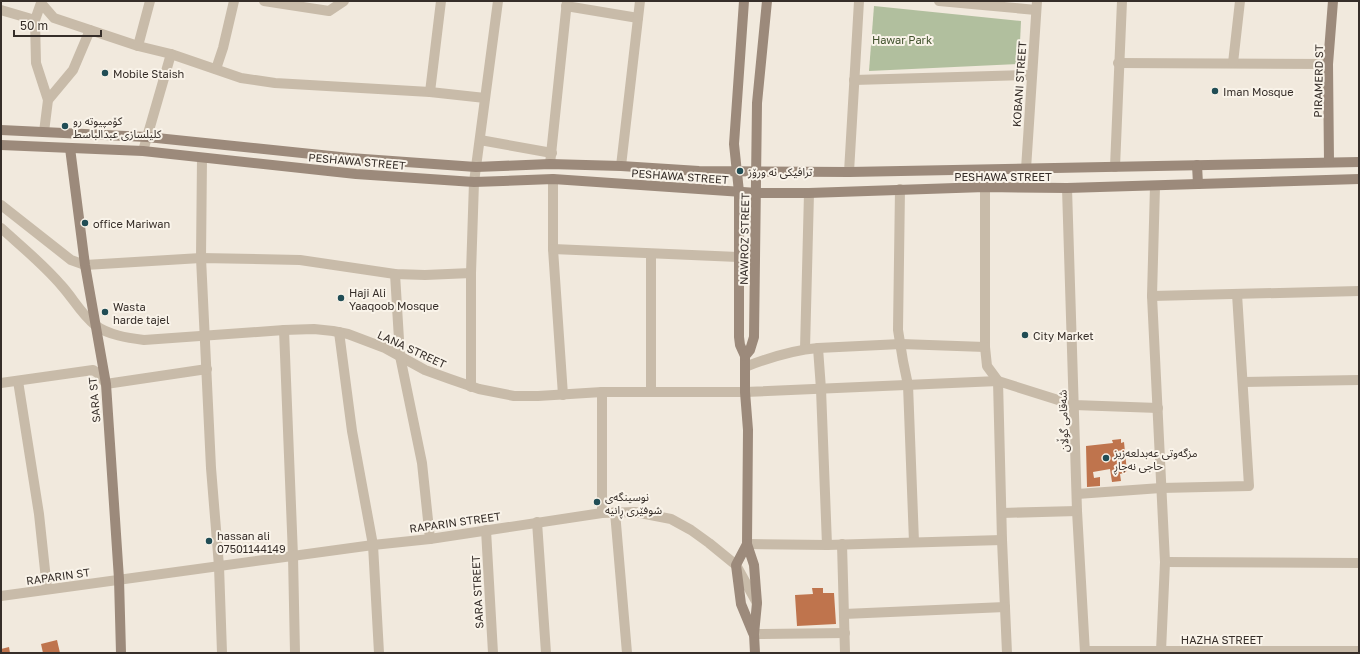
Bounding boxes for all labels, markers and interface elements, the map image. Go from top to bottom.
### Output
scale bar [14,12,101,38]
text: 50 m [20,18,48,33]
park label: Hawar Park [872,33,932,46]
street label: KOBANI STREET [1010,40,1029,127]
street label: PIRAMERD ST [1311,44,1325,118]
place label: Mobile Staish [113,67,184,80]
marker: Mobile Staish [100,68,110,78]
place label: Iman Mosque [1223,85,1294,98]
marker: Iman Mosque [1210,86,1220,96]
place label: کۆمپیوته رو کلیلسازی عبدالباسط [73,114,162,141]
marker: کۆمپیوته رو کلیلسازی عبدالباسط [60,121,70,131]
street label: PESHAWA STREET [308,150,406,172]
place label: ترافیکی نه ورۆز [747,165,812,179]
street label: PESHAWA STREET [631,166,729,186]
marker: ترافیکی نه ورۆز [735,166,745,176]
street label: PESHAWA STREET [954,170,1052,183]
street label: NAWROZ STREET [737,193,751,285]
place label: office Mariwan [93,217,170,230]
marker: office Mariwan [80,218,90,228]
place label: Haji Ali Yaaqoob Mosque [349,286,439,312]
marker: Haji Ali Yaaqoob Mosque [336,293,346,303]
place label: Wasta harde tajel [113,300,170,326]
marker: Wasta harde tajel [100,307,110,317]
street label: LANA STREET [376,327,448,371]
place label: City Market [1033,329,1094,342]
marker: City Market [1020,330,1030,340]
street label: SARA ST [86,377,102,423]
street label: شەقامی گوڵان [1054,389,1072,452]
place label: مزگەوتی عەبدلعەزیز حاجی نەجاڕ [1113,446,1198,475]
marker: مزگەوتی عەبدلعەزیز حاجی نەجاڕ [1101,453,1111,463]
place label: نوسینگەی شوفێری ڕانیە [605,490,662,519]
marker: نوسینگەی شوفێری ڕانیە [592,497,602,507]
street label: RAPARIN STREET [408,509,502,535]
place label: hassan ali 07501144149 [217,529,286,555]
marker: hassan ali 07501144149 [204,536,214,546]
street label: SARA STREET [469,555,485,629]
street label: RAPARIN ST [25,565,91,587]
street label: HAZHA STREET [1181,633,1263,646]

